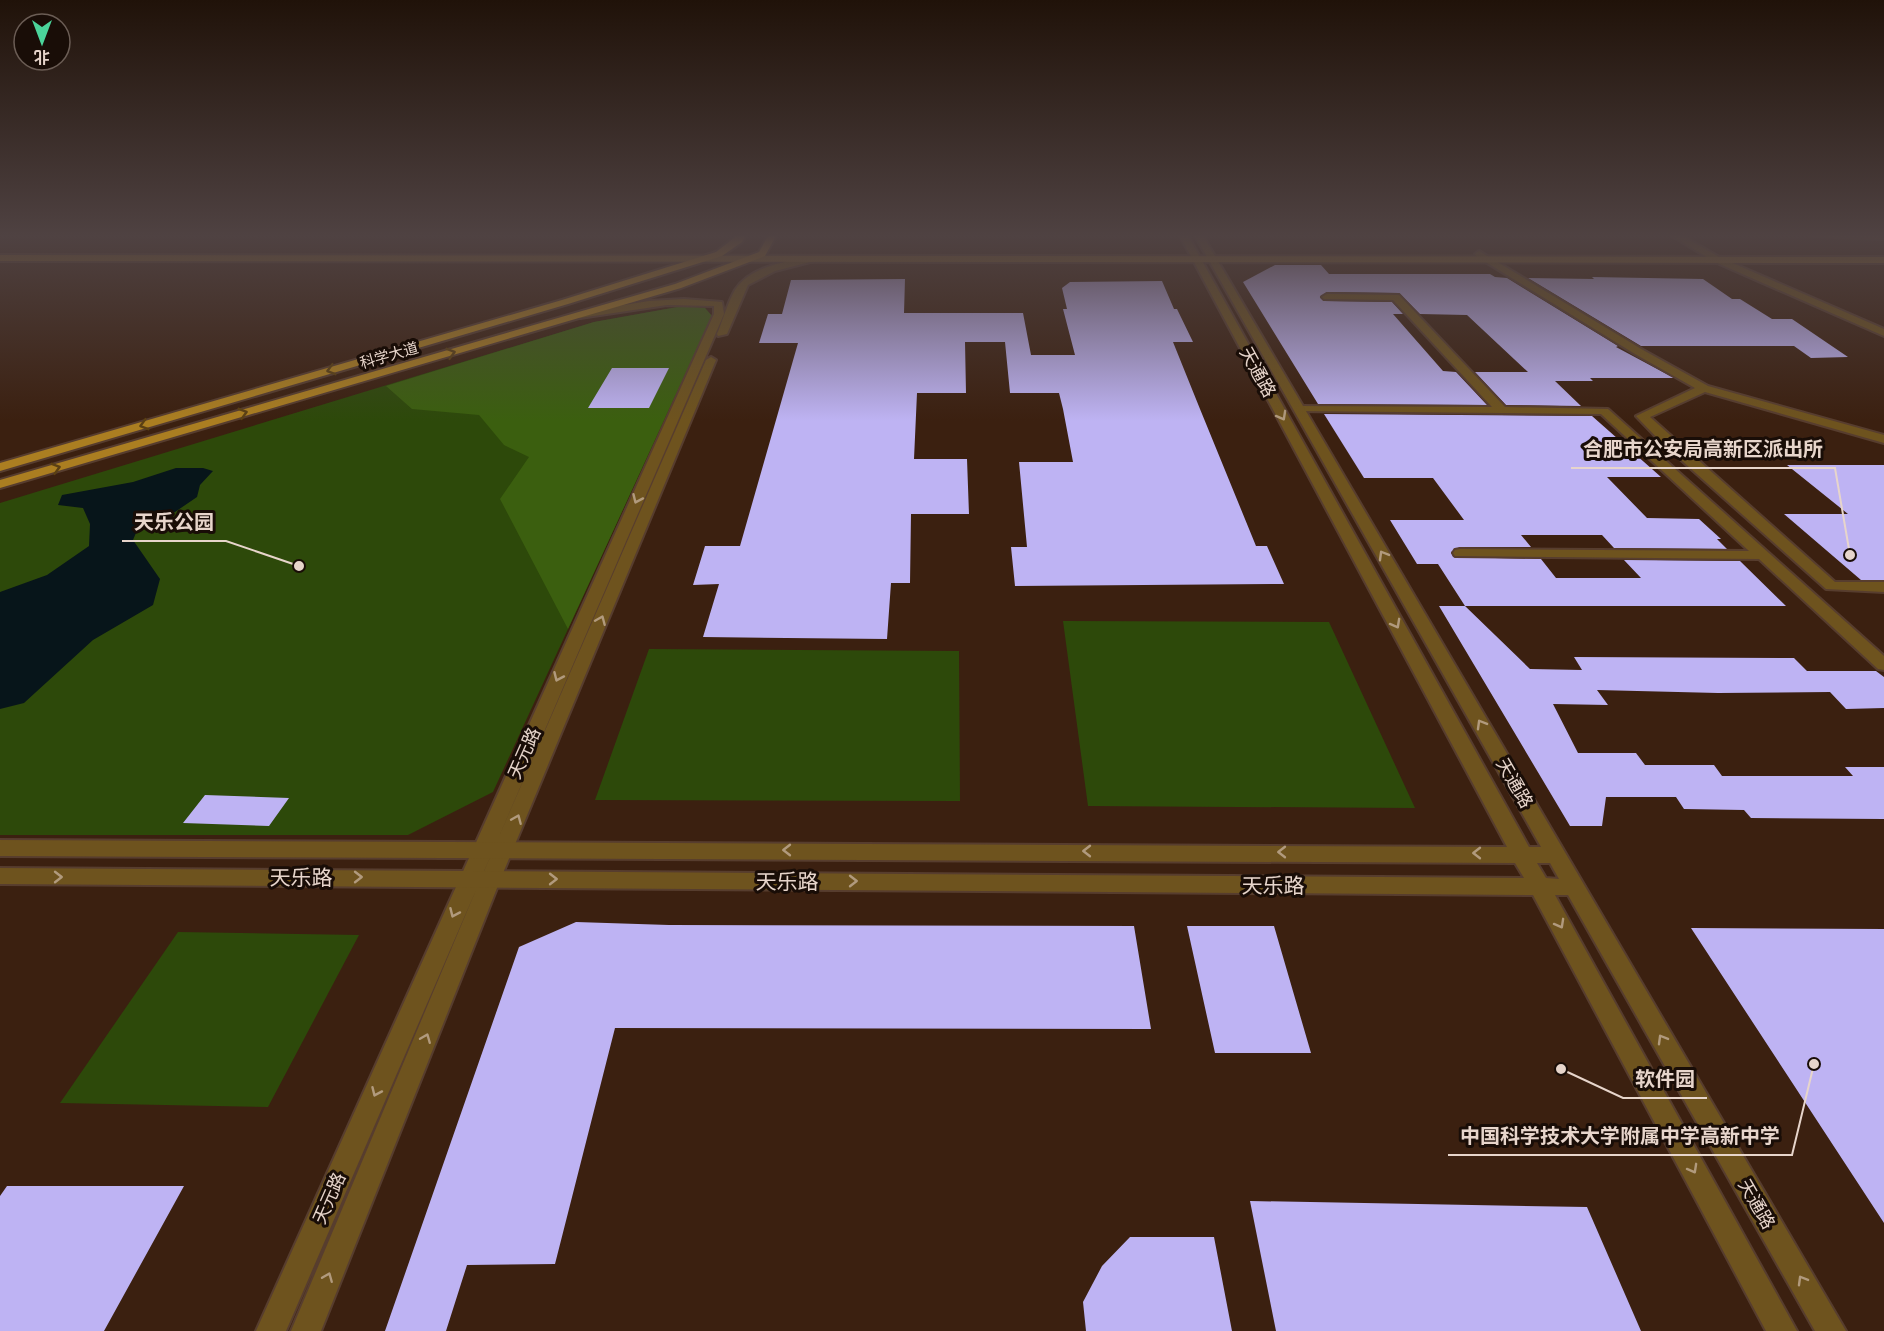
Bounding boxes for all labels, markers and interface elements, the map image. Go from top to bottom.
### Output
north arrow [12,12,72,72]
text: 北 [34,45,50,68]
street label: 科学大道 [357,337,421,373]
street label: 天通路 [1234,342,1282,402]
one-way arrow [445,348,456,360]
one-way arrow [326,363,336,376]
one-way arrow [237,408,248,420]
one-way arrow [1275,410,1286,420]
one-way arrow [139,418,150,430]
callout: 合肥市公安局高新区派出所 [1571,430,1835,468]
text: 合肥市公安局高新区派出所 [1583,435,1823,463]
one-way arrow [51,462,61,475]
one-way arrow [632,492,644,503]
callout: 天乐公园 [122,503,226,541]
text: 天乐公园 [134,508,214,536]
one-way arrow [1379,551,1391,561]
one-way arrow [594,616,606,627]
one-way arrow [1389,618,1400,628]
one-way arrow [553,670,565,681]
one-way arrow [1477,720,1488,730]
street label: 天元路 [502,723,546,783]
street label: 天通路 [1491,753,1539,813]
one-way arrow [510,815,522,826]
one-way arrow [782,844,791,857]
one-way arrow [1082,845,1091,857]
one-way arrow [1277,846,1286,858]
one-way arrow [1472,847,1481,859]
street label: 天乐路 [270,863,333,892]
street label: 天乐路 [756,867,819,896]
one-way arrow [54,871,63,883]
one-way arrow [354,871,363,883]
street label: 天乐路 [1242,871,1305,900]
one-way arrow [549,873,558,885]
one-way arrow [849,875,858,887]
one-way arrow [449,906,461,917]
one-way arrow [1553,918,1564,928]
one-way arrow [419,1033,431,1044]
one-way arrow [1658,1035,1670,1045]
callout: 软件园 [1623,1060,1707,1098]
text: 软件园 [1635,1065,1695,1093]
one-way arrow [371,1085,383,1096]
callout: 中国科学技术大学附属中学高新中学 [1448,1117,1792,1155]
text: 中国科学技术大学附属中学高新中学 [1460,1122,1780,1150]
one-way arrow [1686,1163,1697,1173]
street label: 天元路 [307,1168,351,1228]
street label: 天通路 [1733,1174,1781,1234]
one-way arrow [321,1272,333,1283]
one-way arrow [1797,1276,1809,1286]

